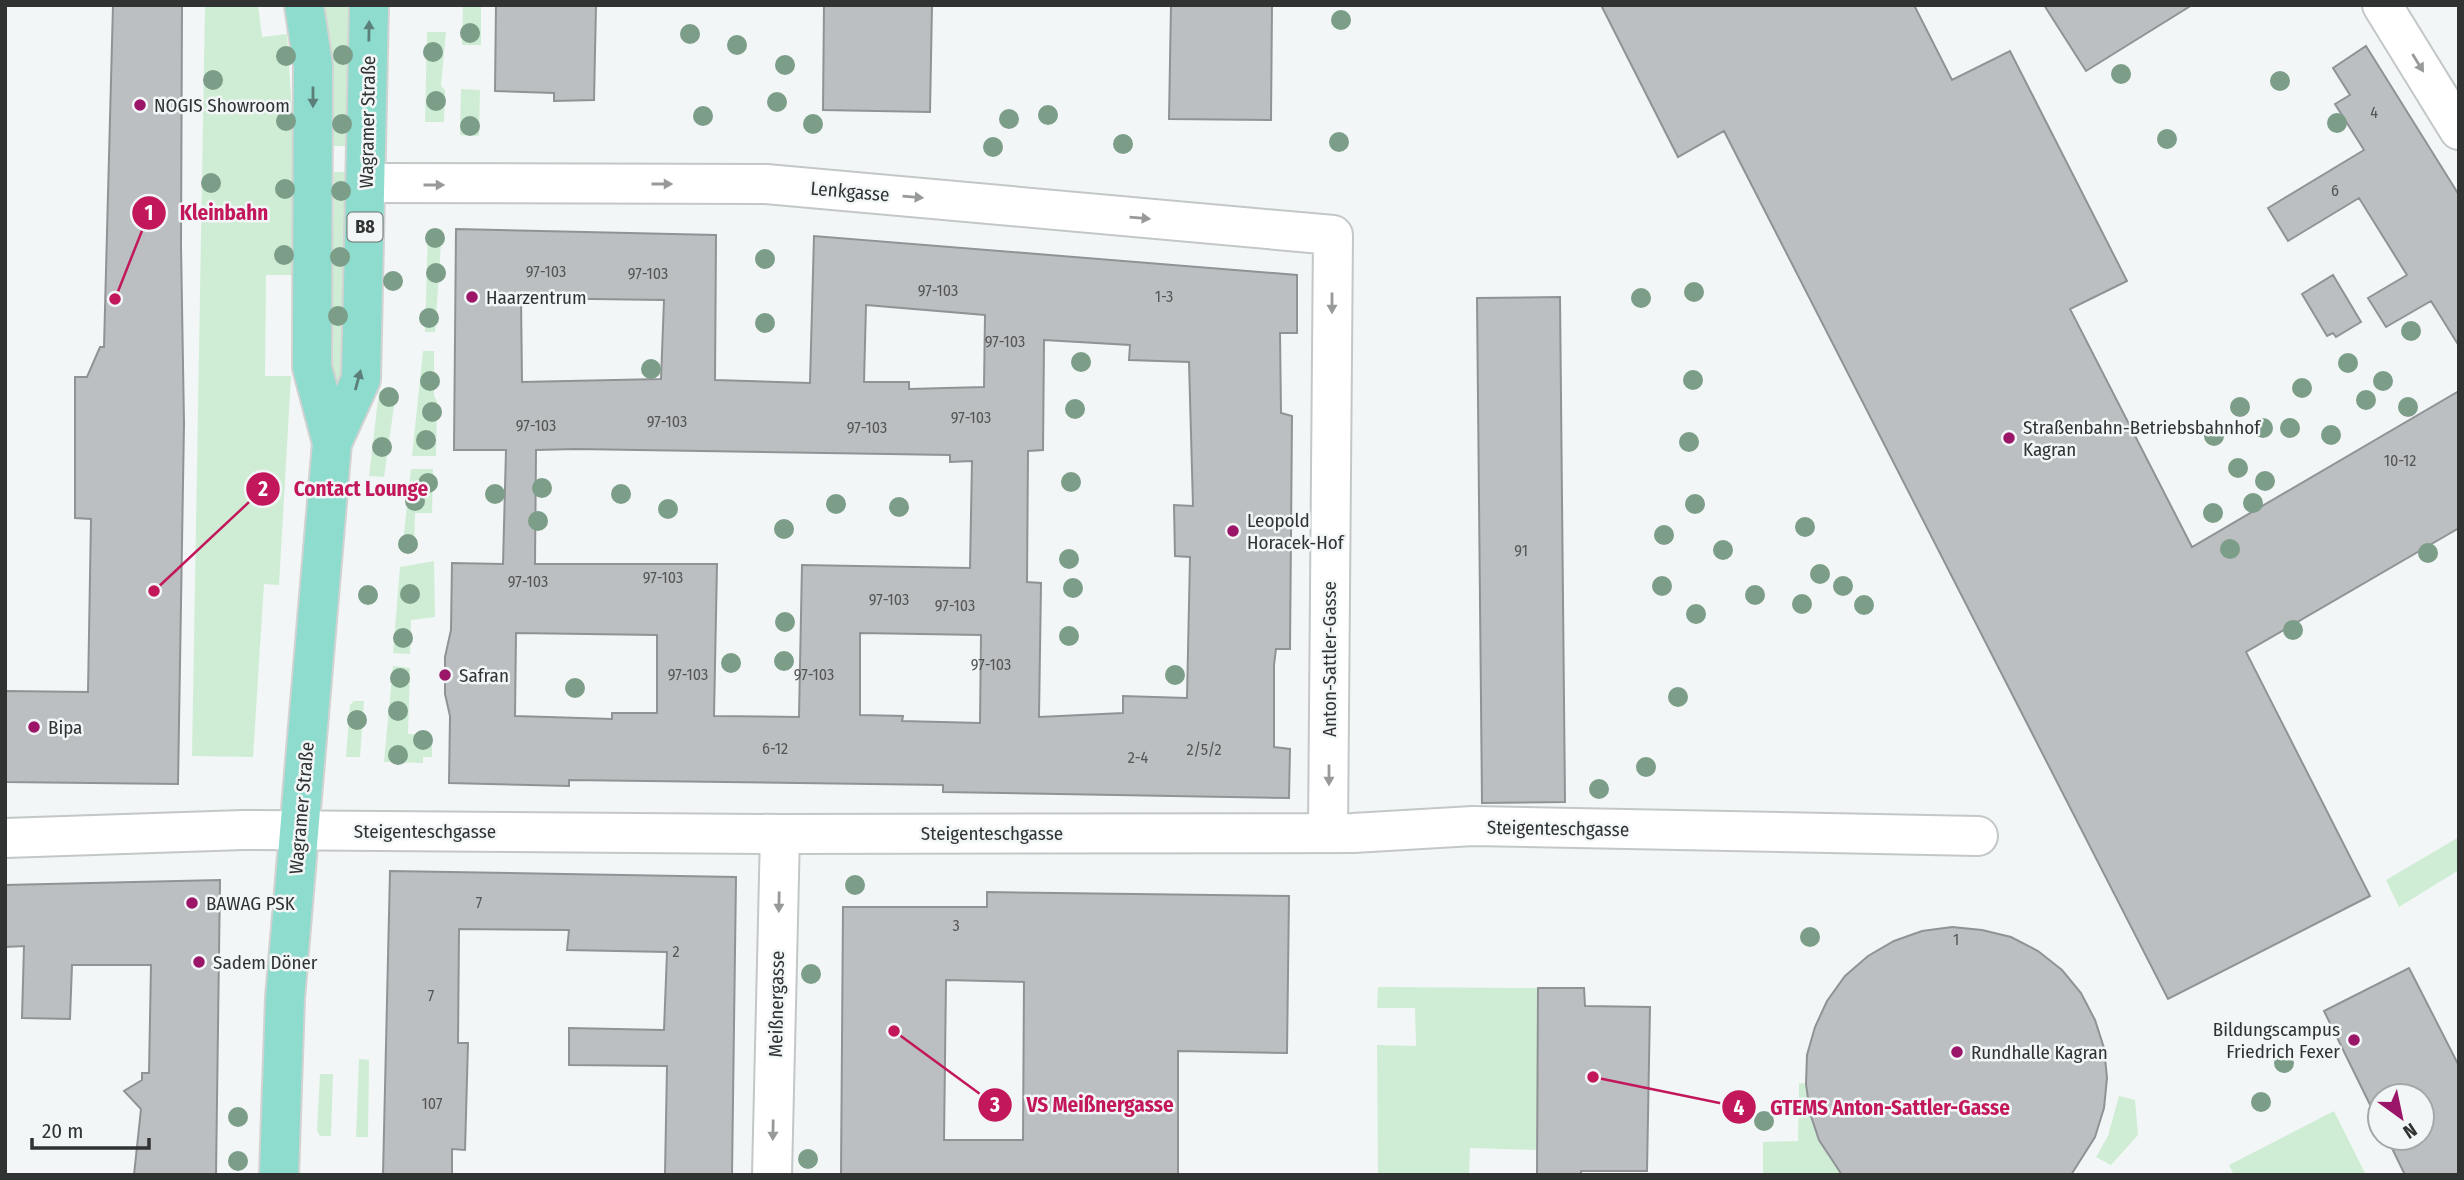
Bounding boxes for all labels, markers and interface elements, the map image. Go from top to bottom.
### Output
one-way arrow [363,20,374,42]
one-way arrow [2411,54,2424,73]
street label: Wagramer Straße [355,55,380,189]
one-way arrow [307,87,319,109]
place label: NOGIS Showroom [154,94,290,117]
marker: NOGIS Showroom [132,97,148,113]
house number: 4 [2370,103,2378,122]
street label: Lenkgasse [809,177,890,206]
one-way arrow [651,178,673,190]
one-way arrow [423,179,445,191]
house number: 6 [2331,181,2339,200]
callout: Kleinbahn [131,192,283,234]
one-way arrow [902,192,924,203]
text: 1 [145,200,153,226]
text: Kleinbahn [180,200,268,226]
road number: B8 [348,212,382,242]
one-way arrow [1129,212,1151,223]
house number: 97-103 [526,262,566,281]
house number: 97-103 [628,264,668,283]
house number: 97-103 [918,281,958,300]
place label: Haarzentrum [486,286,587,309]
house number: 1-3 [1155,287,1173,306]
marker: Haarzentrum [464,289,480,305]
one-way arrow [1326,292,1338,314]
house number: 97-103 [985,332,1025,351]
one-way arrow [353,369,364,391]
house number: 97-103 [951,408,991,427]
house number: 97-103 [647,412,687,431]
house number: 97-103 [516,416,556,435]
place label: Straßenbahn-Betriebsbahnhof Kagran [2023,416,2261,461]
house number: 97-103 [847,418,887,437]
marker: Straßenbahn-Betriebsbahnhof Kagran [2001,430,2017,446]
house number: 10-12 [2384,451,2416,470]
callout: Contact Lounge [245,468,442,510]
text: 2 [257,476,268,502]
text: Contact Lounge [294,476,429,502]
place label: Leopold Horacek-Hof [1247,509,1345,554]
marker: Leopold Horacek-Hof [1225,523,1241,539]
house number: 91 [1514,541,1528,560]
house number: 97-103 [643,568,683,587]
house number: 97-103 [508,572,548,591]
street label: Anton-Sattler-Gasse [1318,581,1341,737]
house number: 97-103 [869,590,909,609]
house number: 97-103 [935,596,975,615]
house number: 97-103 [971,655,1011,674]
place label: Safran [459,664,509,687]
house number: 97-103 [668,665,708,684]
house number: 97-103 [794,665,834,684]
marker: Safran [437,667,453,683]
place label: Bipa [48,716,82,739]
marker: Bipa [26,719,42,735]
house number: 6-12 [762,739,788,758]
house number: 2/5/2 [1186,740,1222,759]
street label: Wagramer Straße [284,741,319,875]
house number: 2-4 [1128,748,1149,767]
one-way arrow [1323,765,1335,787]
street label: Steigenteschgasse [1487,816,1629,841]
street label: Steigenteschgasse [354,820,496,843]
street label: Steigenteschgasse [921,822,1063,845]
one-way arrow [773,891,785,913]
place label: BAWAG PSK [206,892,296,915]
house number: 7 [476,893,483,912]
marker: BAWAG PSK [184,895,200,911]
house number: 3 [952,916,960,935]
house number: 1 [1953,930,1959,949]
house number: 2 [672,942,680,961]
street label: Meißnergasse [764,950,789,1058]
place label: Sadem Döner [213,951,318,974]
marker: Sadem Döner [191,954,207,970]
house number: 7 [428,986,435,1005]
place label: Bildungscampus Friedrich Fexer [2213,1018,2340,1063]
marker: Bildungscampus Friedrich Fexer [2346,1032,2362,1048]
place label: Rundhalle Kagran [1971,1041,2108,1064]
marker: Rundhalle Kagran [1949,1044,1965,1060]
north arrow [2366,1082,2436,1152]
callout: VS Meißnergasse [977,1084,1188,1126]
callout: GTEMS Anton-Sattler-Gasse [1722,1086,2024,1128]
text: 3 [989,1092,1000,1118]
text: VS Meißnergasse [1025,1092,1174,1118]
house number: 107 [422,1094,443,1113]
text: 4 [1734,1095,1745,1121]
text: GTEMS Anton-Sattler-Gasse [1770,1095,2010,1121]
scale bar [32,1106,149,1150]
text: 20 m [42,1118,83,1144]
text: N [2399,1118,2421,1144]
one-way arrow [767,1119,779,1141]

